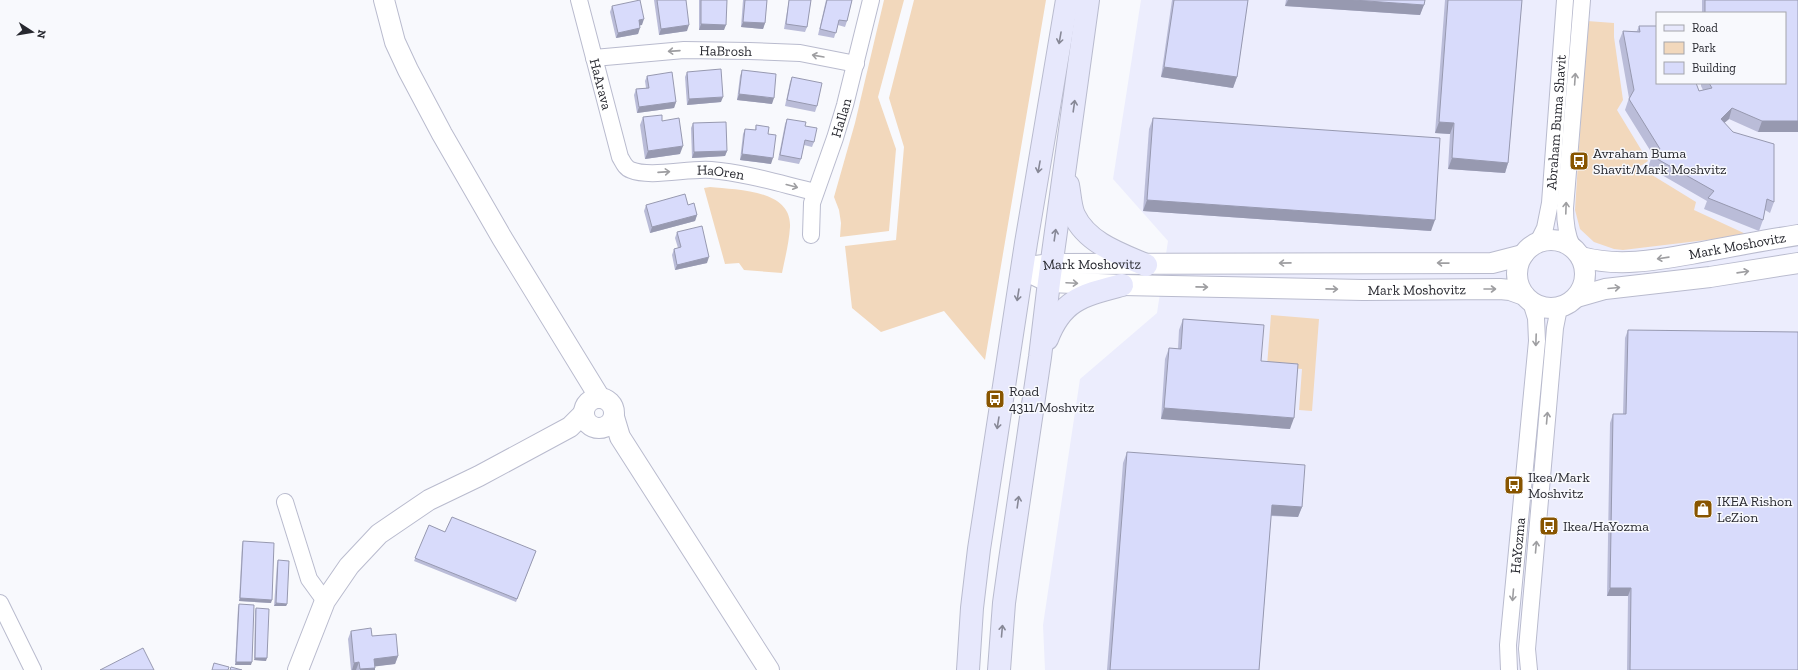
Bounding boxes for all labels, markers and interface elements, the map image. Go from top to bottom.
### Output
north arrow [12,12,52,52]
legend [1656,12,1786,84]
text: Road [1692,21,1718,35]
text: N [34,29,49,40]
one-way arrow [1056,32,1064,45]
text: Park [1692,41,1717,55]
street label: HaBrosh [699,42,752,60]
one-way arrow [668,48,681,55]
one-way arrow [811,52,824,60]
street label: Abraham Buma Shavit [1543,53,1570,191]
street label: HaArava [586,57,615,112]
text: Building [1692,61,1736,75]
one-way arrow [1572,73,1579,86]
street label: HaIlan [828,97,855,140]
one-way arrow [1070,100,1078,113]
place label: Avraham Buma Shavit/Mark Moshvitz [1593,145,1727,178]
bus stop icon: Avraham Buma Shavit/Mark Moshvitz [1568,150,1590,172]
one-way arrow [1035,160,1043,173]
street label: HaOren [697,162,746,184]
one-way arrow [657,168,670,175]
one-way arrow [785,183,798,191]
one-way arrow [1562,202,1569,215]
one-way arrow [1051,229,1059,242]
street label: Mark Moshovitz [1688,229,1788,263]
one-way arrow [1657,254,1670,262]
street label: Mark Moshovitz [1042,256,1141,274]
one-way arrow [1279,259,1292,267]
one-way arrow [1437,259,1450,267]
one-way arrow [1736,268,1749,276]
one-way arrow [1065,279,1078,287]
street label: Mark Moshovitz [1368,281,1467,299]
one-way arrow [1195,283,1208,291]
one-way arrow [1607,284,1620,291]
one-way arrow [1325,285,1338,293]
one-way arrow [1483,285,1496,293]
one-way arrow [1014,288,1022,301]
one-way arrow [1533,333,1540,346]
place label: Road 4311/Moshvitz [1009,383,1095,416]
bus stop icon: Road 4311/Moshvitz [984,388,1006,410]
one-way arrow [1544,412,1551,425]
one-way arrow [994,417,1002,430]
place label: Ikea/Mark Moshvitz [1528,469,1590,502]
bus stop icon: Ikea/Mark Moshvitz [1503,474,1525,496]
place label: IKEA Rishon LeZion [1717,493,1792,526]
one-way arrow [1014,496,1022,509]
shop icon: IKEA Rishon LeZion [1692,498,1714,520]
bus stop icon: Ikea/HaYozma [1538,515,1560,537]
street label: HaYozma [1507,516,1529,574]
place label: Ikea/HaYozma [1563,518,1649,535]
one-way arrow [1533,541,1540,554]
one-way arrow [1509,588,1516,601]
one-way arrow [998,625,1005,638]

